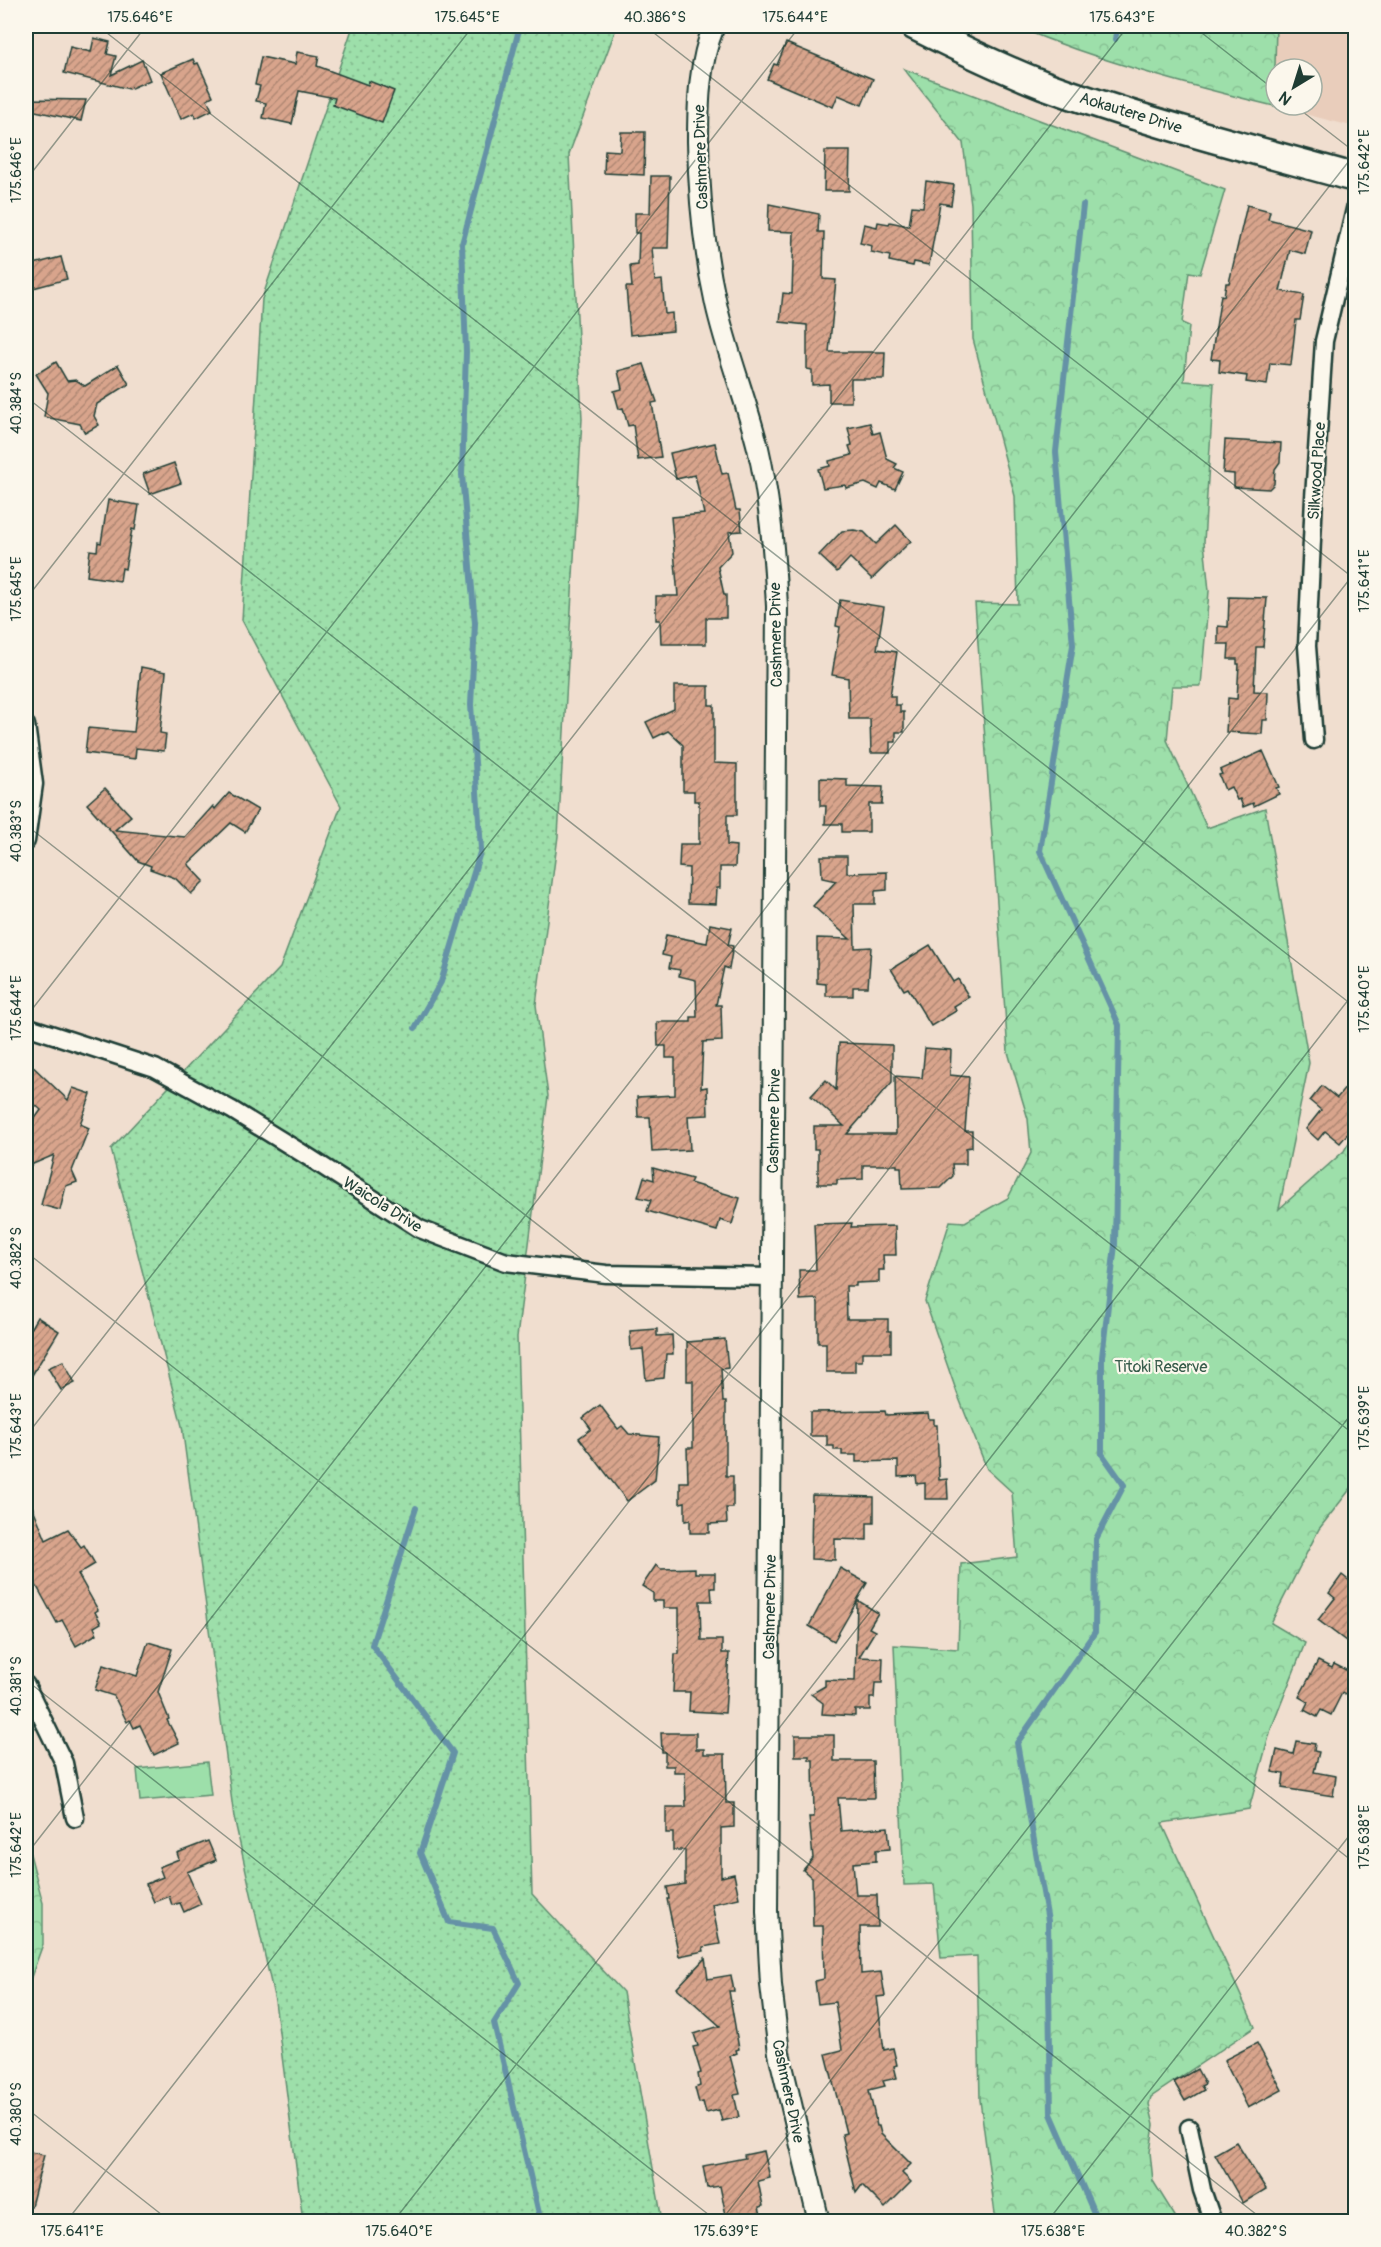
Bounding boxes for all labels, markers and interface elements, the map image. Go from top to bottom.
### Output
text: 175.646°E [107,8,173,27]
text: 175.645°E [434,8,500,27]
text: 40.386°S [624,8,686,27]
text: 175.644°E [762,8,828,27]
text: 175.643°E [1089,8,1155,27]
north arrow [1264,57,1324,117]
text: N [1275,87,1296,109]
street label: Aokautere Drive [1077,88,1184,138]
street label: Cashmere Drive [689,104,713,210]
text: 175.642°E [1355,129,1374,195]
text: 175.646°E [7,137,26,203]
text: 40.384°S [7,372,26,434]
street label: Silkwood Place [1304,421,1330,521]
text: 175.641°E [1355,549,1374,612]
text: 175.645°E [7,556,26,622]
street label: Cashmere Drive [765,582,787,688]
text: 40.383°S [7,800,26,862]
text: 175.640°E [1355,965,1374,1033]
text: 175.644°E [7,975,26,1041]
street label: Cashmere Drive [763,1068,785,1174]
street label: Waicola Drive [339,1173,426,1237]
text: 40.382°S [7,1227,26,1289]
park label: Titoki Reserve [1115,1357,1207,1377]
text: 175.639°E [1355,1386,1374,1450]
text: 175.643°E [7,1393,26,1459]
street label: Cashmere Drive [759,1554,781,1660]
text: 40.381°S [7,1656,26,1716]
text: 175.638°E [1355,1805,1374,1869]
text: 175.642°E [7,1812,26,1878]
street label: Cashmere Drive [767,2038,809,2145]
text: 40.380°S [7,2082,26,2146]
text: 175.641°E [41,2222,104,2241]
text: 175.640°E [365,2222,433,2241]
text: 175.639°E [694,2222,758,2241]
text: 175.638°E [1021,2222,1085,2241]
text: 40.382°S [1225,2222,1287,2241]

